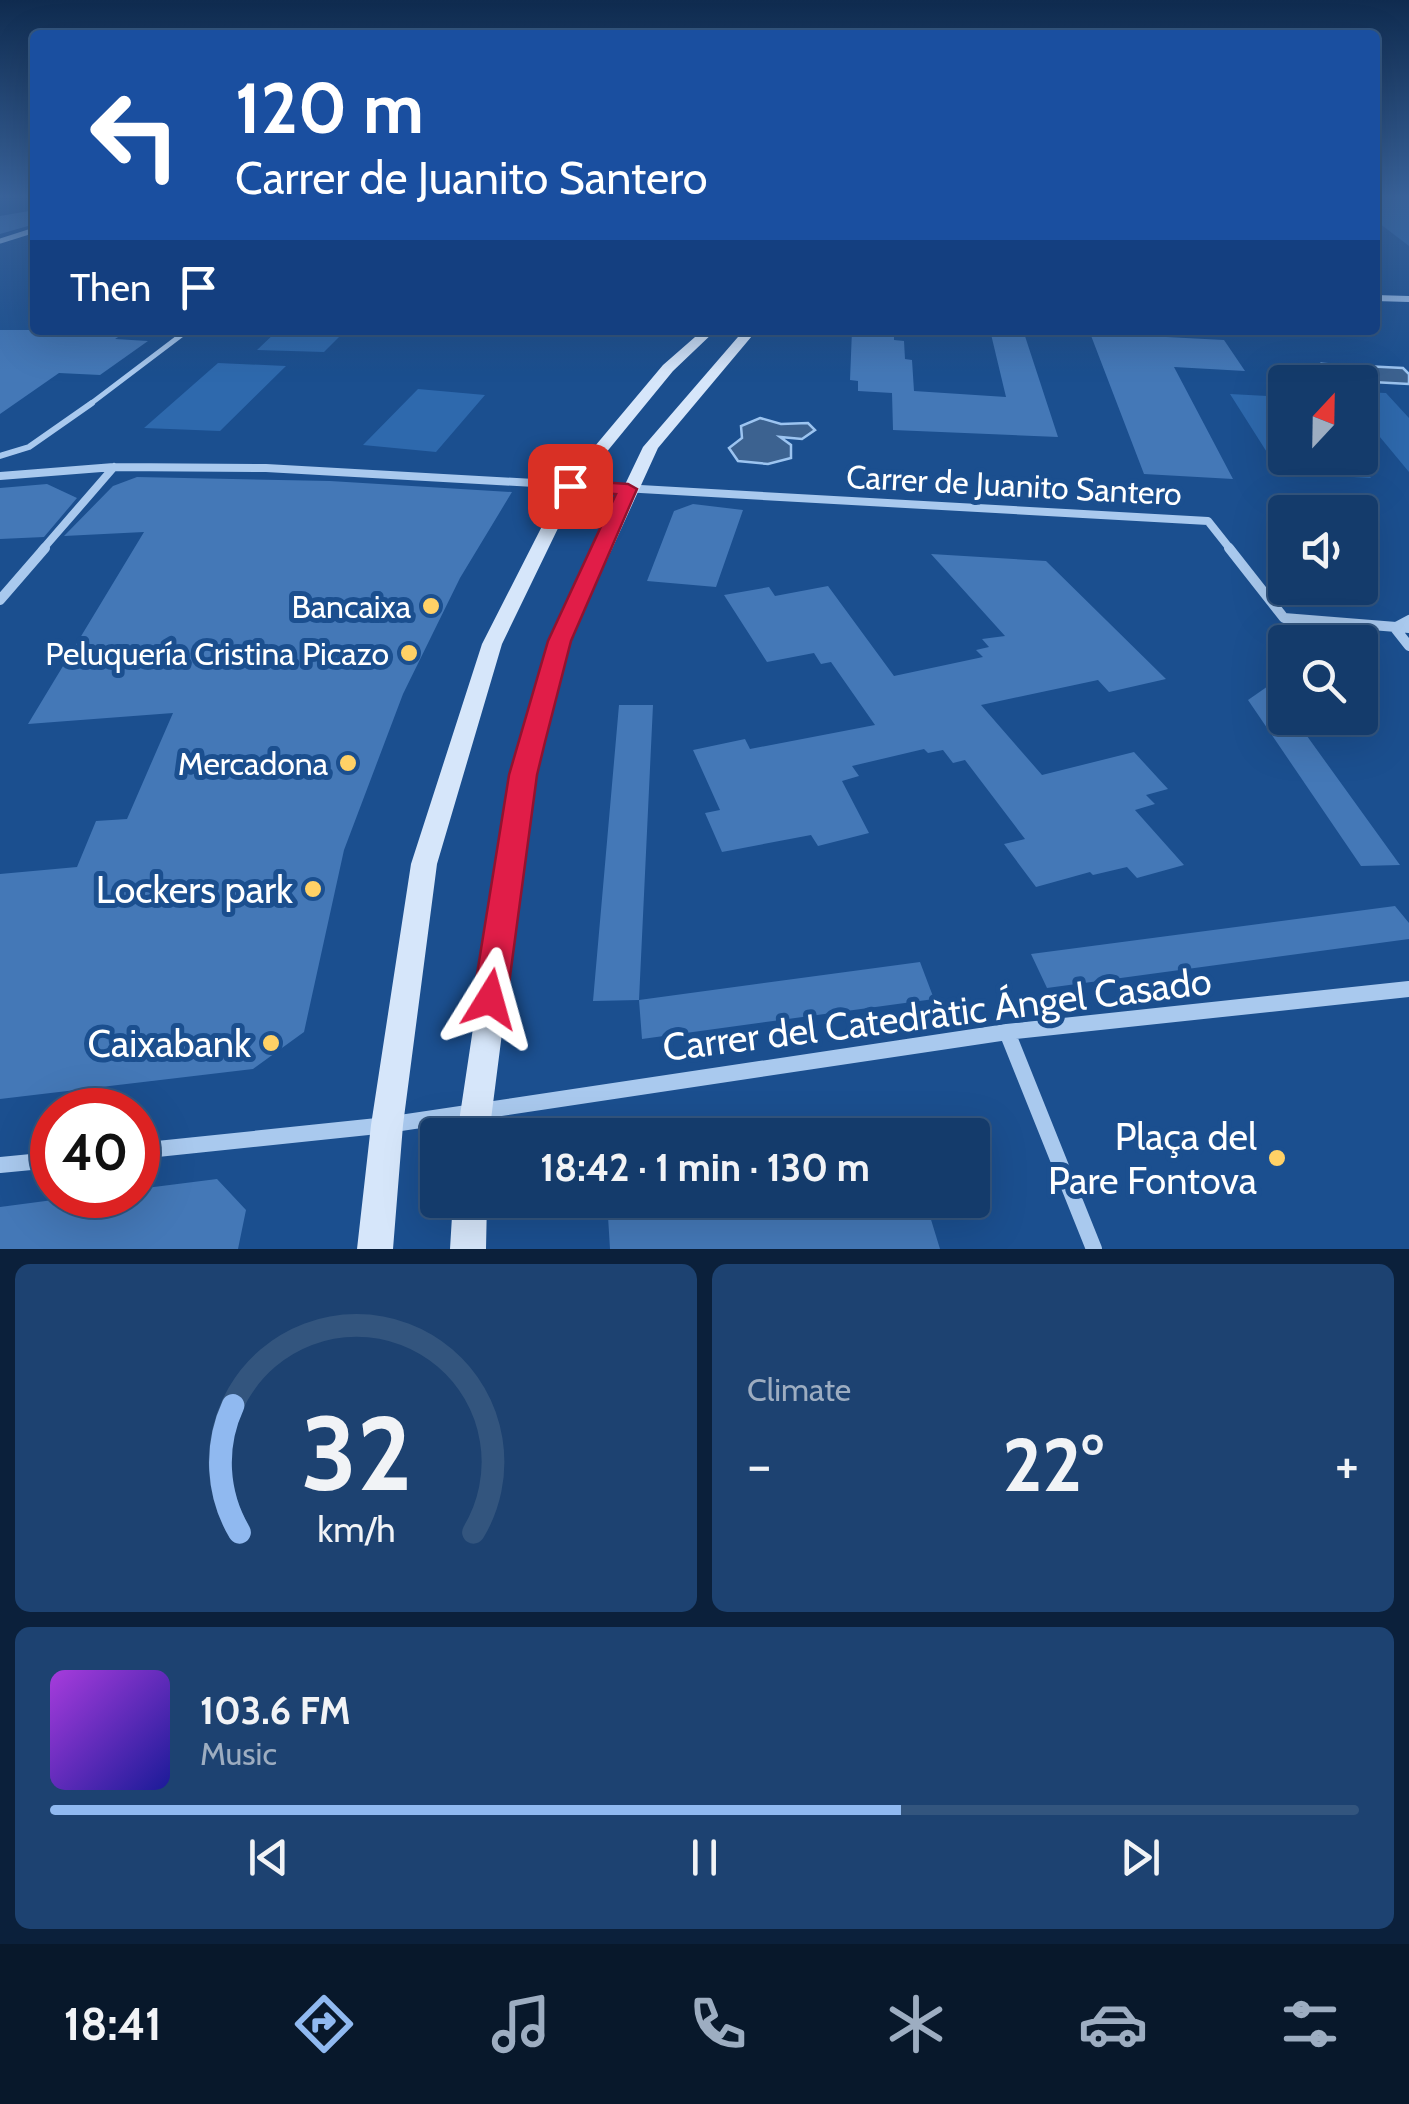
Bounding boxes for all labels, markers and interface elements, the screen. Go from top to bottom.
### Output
text: 120 m [235,65,424,151]
icon: left [70,70,200,200]
text: Carrer de Juanito Santero [235,151,708,205]
icon: arrive [171,260,226,315]
text: Then [70,264,151,311]
north arrow [1268,365,1378,475]
map controls [1268,365,1378,735]
pin [528,444,613,529]
street label: Carrer de Juanito Santero [845,457,1183,513]
icon: arrive [543,459,598,514]
button: sound [1268,495,1378,605]
place label: Bancaixa [292,587,412,626]
marker: Bancaixa [420,595,442,617]
button: search [1268,625,1378,735]
place label: Peluquería Cristina Picazo [45,634,389,673]
marker: Peluquería Cristina Picazo [398,642,420,664]
place label: Mercadona [178,744,329,783]
marker: Mercadona [337,752,359,774]
place label: Lockers park [96,866,293,913]
marker: Lockers park [302,878,324,900]
position arrow [438,947,542,1051]
street label: Carrer del Catedràtic Ángel Casado [660,957,1214,1071]
place label: Caixabank [88,1020,251,1067]
marker: Caixabank [260,1032,282,1054]
speed limit sign: 40 [30,1088,160,1218]
place label: Plaça del Pare Fontova [1048,1113,1257,1204]
text: 18:42 · 1 min · 130 m [540,1144,870,1191]
marker: Plaça del Pare Fontova [1266,1147,1288,1169]
text: Climate [747,1370,851,1409]
text: 32 [300,1390,412,1516]
text: 22° [1002,1419,1104,1510]
text: − [747,1431,771,1498]
text: + [1335,1431,1359,1498]
text: km/h [317,1508,395,1551]
text: 103.6 FM [200,1687,351,1734]
text: Music [200,1734,277,1773]
icon: previous [241,1830,296,1885]
icon: pause [677,1830,732,1885]
icon: next [1113,1830,1168,1885]
icon: directions [289,1989,359,2059]
icon: music [486,1989,556,2059]
icon: phone [683,1989,753,2059]
icon: climate [881,1989,951,2059]
icon: car [1078,1989,1148,2059]
icon: filters [1275,1989,1345,2059]
text: 18:41 [64,1997,162,2051]

